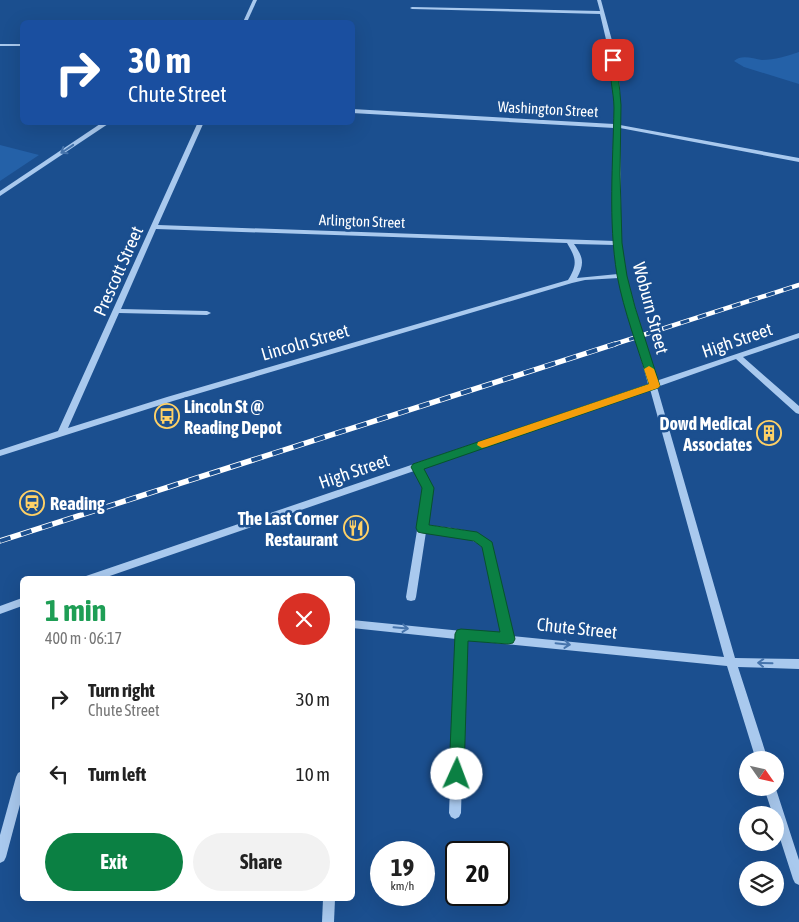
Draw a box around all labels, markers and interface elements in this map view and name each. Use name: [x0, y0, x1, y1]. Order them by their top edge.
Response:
pin: [592, 39, 634, 81]
icon: right: [45, 40, 110, 105]
text: 30 m: [128, 40, 191, 80]
icon: arrive: [599, 46, 627, 74]
text: Chute Street: [128, 81, 227, 107]
street label: Washington Street: [497, 98, 599, 120]
one-way arrow: [60, 144, 74, 154]
street label: Arlington Street: [319, 211, 405, 231]
street label: Prescott Street: [89, 223, 147, 319]
street label: Woburn Street: [629, 260, 673, 356]
street label: High Street: [699, 318, 775, 362]
street label: Lincoln Street: [259, 319, 351, 365]
place label: Lincoln St @ Reading Depot: [184, 396, 282, 438]
bus stop icon: Lincoln St @ Reading Depot: [154, 403, 180, 429]
place label: Dowd Medical Associates: [659, 413, 753, 455]
building icon: Dowd Medical Associates: [756, 420, 782, 446]
street label: High Street: [316, 449, 392, 493]
station icon: Reading: [19, 490, 45, 516]
place label: Reading: [50, 493, 105, 514]
place label: The Last Corner Restaurant: [238, 508, 339, 550]
restaurant icon: The Last Corner Restaurant: [343, 515, 369, 541]
text: 1 min: [45, 593, 106, 627]
button: close: [278, 593, 330, 645]
street label: Chute Street: [536, 613, 618, 643]
one-way arrow: [393, 624, 409, 633]
text: 400 m · 06:17: [45, 629, 122, 647]
one-way arrow: [554, 639, 570, 649]
one-way arrow: [757, 659, 773, 668]
text: Turn right: [88, 679, 155, 701]
icon: right: [45, 685, 73, 713]
text: 30 m: [296, 688, 330, 710]
text: Chute Street: [88, 701, 160, 719]
position arrow: [430, 747, 482, 799]
north arrow: [739, 751, 784, 796]
map controls: [739, 751, 784, 906]
icon: left: [45, 760, 73, 788]
text: Turn left: [88, 763, 146, 785]
text: 10 m: [296, 763, 330, 785]
button: search: [739, 806, 784, 851]
button: Exit: [45, 833, 183, 891]
button: Share: [193, 833, 330, 891]
speed limit sign: 20: [445, 841, 510, 906]
text: 19: [391, 853, 414, 881]
button: layers: [739, 861, 784, 906]
text: km/h: [391, 879, 414, 893]

